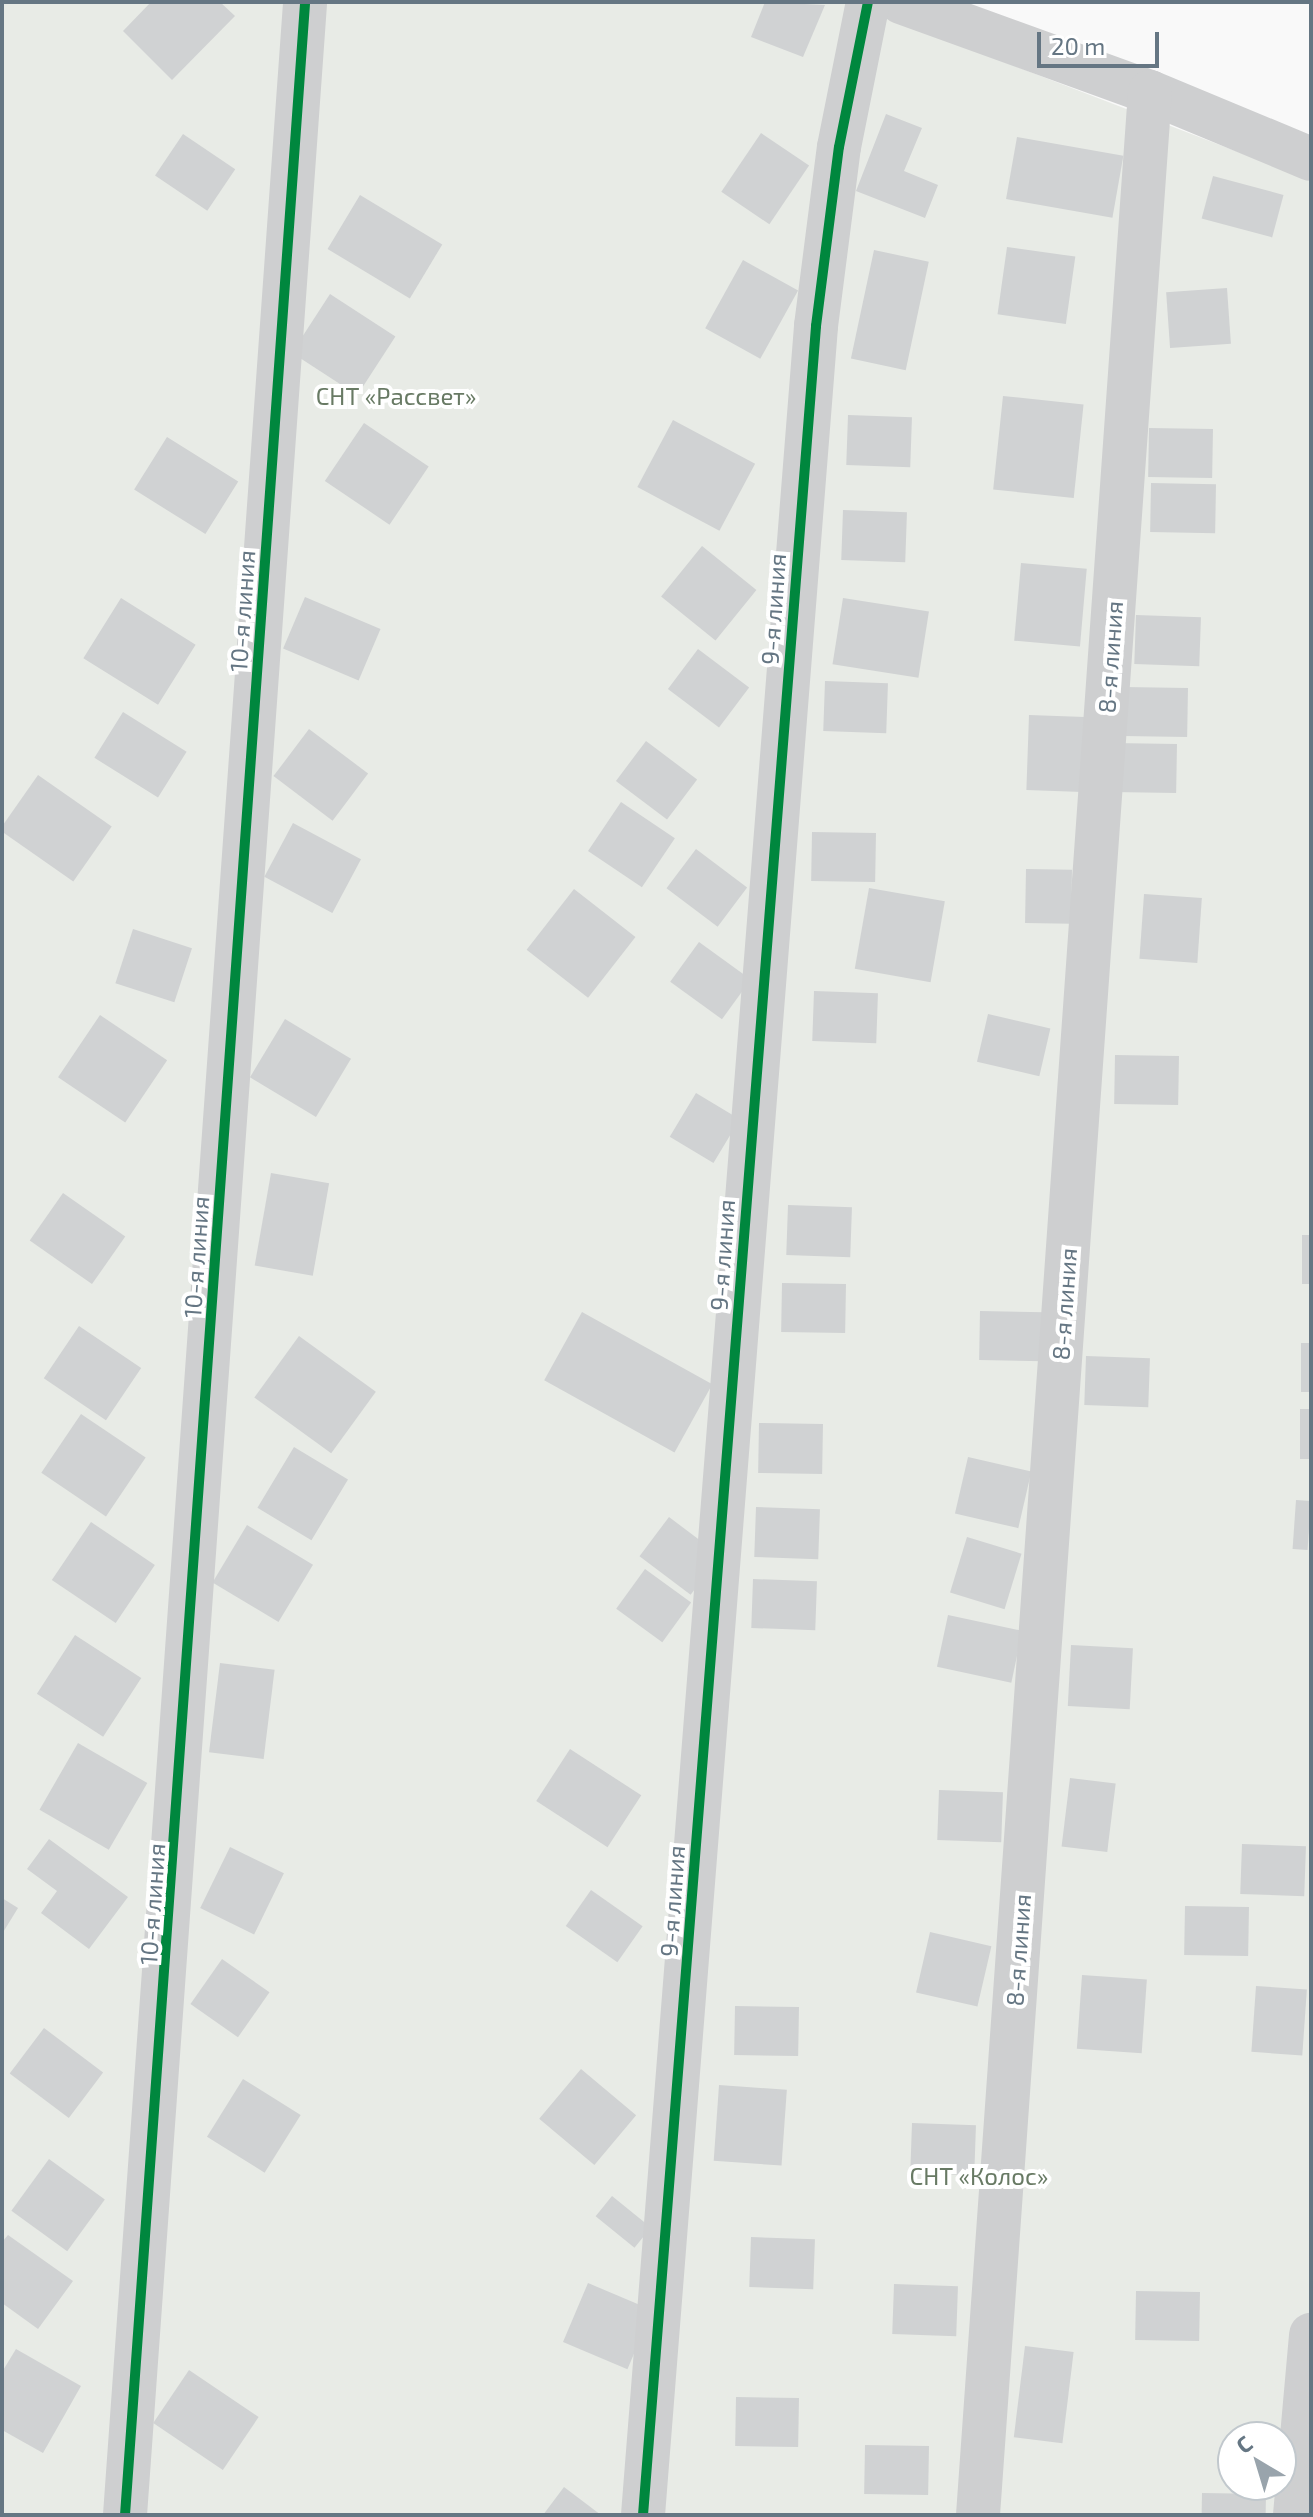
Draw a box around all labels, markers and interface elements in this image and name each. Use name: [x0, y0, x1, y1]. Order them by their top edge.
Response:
scale bar: [1041, 16, 1163, 66]
text: 20 m: [1051, 31, 1105, 60]
park label: СНТ «Рассвет»: [316, 382, 476, 410]
street label: 10-я линия: [223, 549, 261, 673]
street label: 9-я линия: [755, 552, 791, 666]
street label: 8-я линия: [1092, 600, 1128, 714]
street label: 10-я линия: [177, 1195, 215, 1319]
street label: 9-я линия: [704, 1198, 740, 1312]
street label: 8-я линия: [1046, 1247, 1082, 1361]
street label: 10-я линия: [133, 1842, 171, 1966]
street label: 9-я линия: [654, 1844, 690, 1958]
street label: 8-я линия: [1000, 1893, 1036, 2007]
park label: СНТ «Колос»: [909, 2162, 1049, 2190]
north arrow: [1217, 2421, 1297, 2501]
text: С: [1230, 2429, 1257, 2458]

